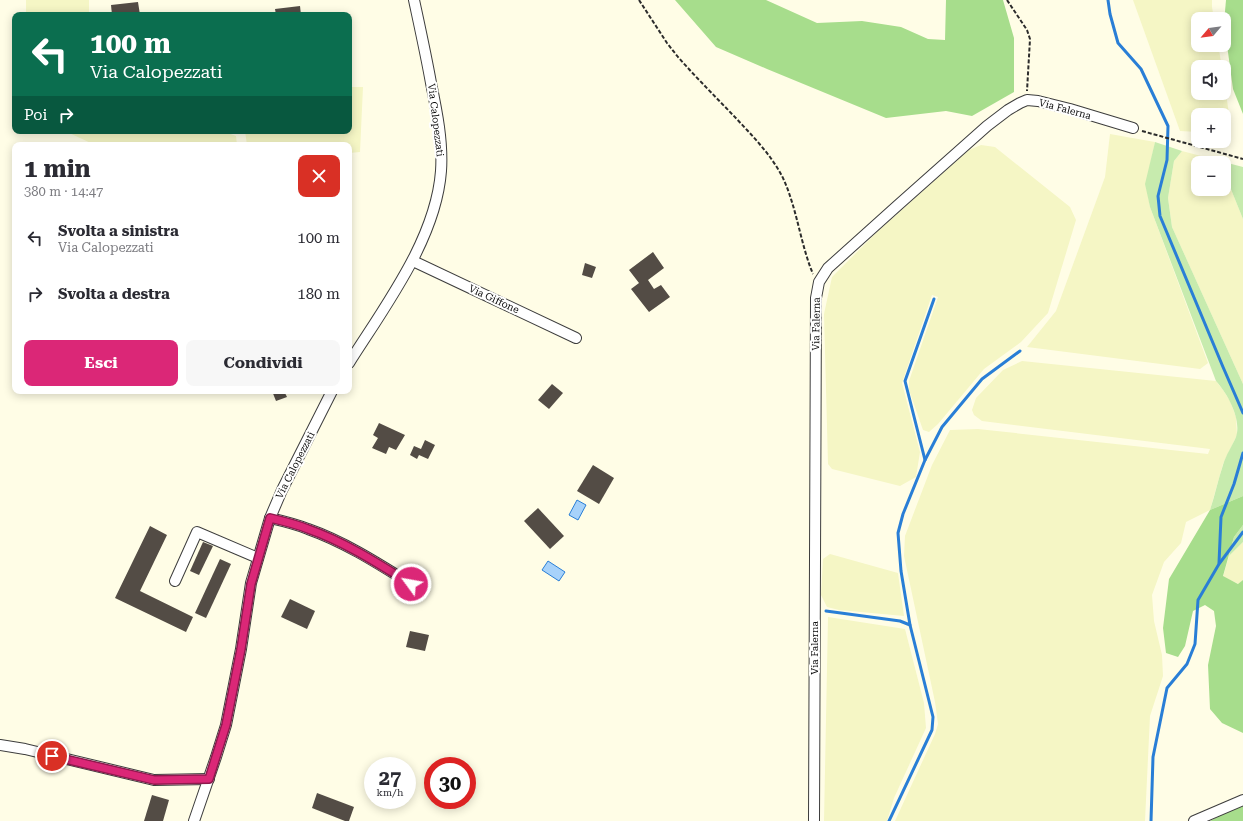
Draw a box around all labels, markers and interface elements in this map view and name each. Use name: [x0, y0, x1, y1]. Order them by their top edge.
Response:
north arrow: [1191, 12, 1231, 52]
map controls: [1191, 12, 1231, 196]
text: 100 m: [90, 27, 171, 60]
icon: left: [24, 28, 76, 80]
button: sound: [1191, 60, 1231, 100]
text: Via Calopezzati: [90, 61, 223, 82]
street label: Via Calopezzati: [426, 83, 446, 157]
street label: Via Falerna: [1038, 97, 1093, 121]
icon: right: [55, 104, 77, 126]
text: Poi: [24, 106, 47, 124]
button: +: [1191, 108, 1231, 148]
text: 1 min: [24, 155, 91, 183]
button: close: [298, 155, 340, 197]
button: −: [1191, 156, 1231, 196]
text: 380 m · 14:47: [24, 184, 103, 199]
text: Svolta a sinistra: [58, 222, 179, 240]
icon: left: [24, 227, 46, 249]
text: 100 m: [297, 229, 340, 247]
text: Via Calopezzati: [58, 240, 154, 255]
icon: right: [24, 283, 46, 305]
street label: Via Giffone: [467, 283, 521, 316]
text: Svolta a destra: [58, 285, 170, 303]
text: 180 m: [297, 285, 340, 303]
street label: Via Falerna: [810, 297, 822, 351]
button: Esci: [24, 340, 178, 386]
button: Condividi: [186, 340, 340, 386]
street label: Via Calopezzati: [273, 430, 317, 500]
position arrow: [390, 563, 432, 605]
street label: Via Falerna: [809, 621, 820, 675]
pin: [35, 739, 69, 773]
icon: arrive: [41, 745, 63, 767]
speed limit sign: 30: [424, 757, 476, 809]
text: 27: [379, 766, 401, 790]
text: km/h: [377, 787, 403, 798]

